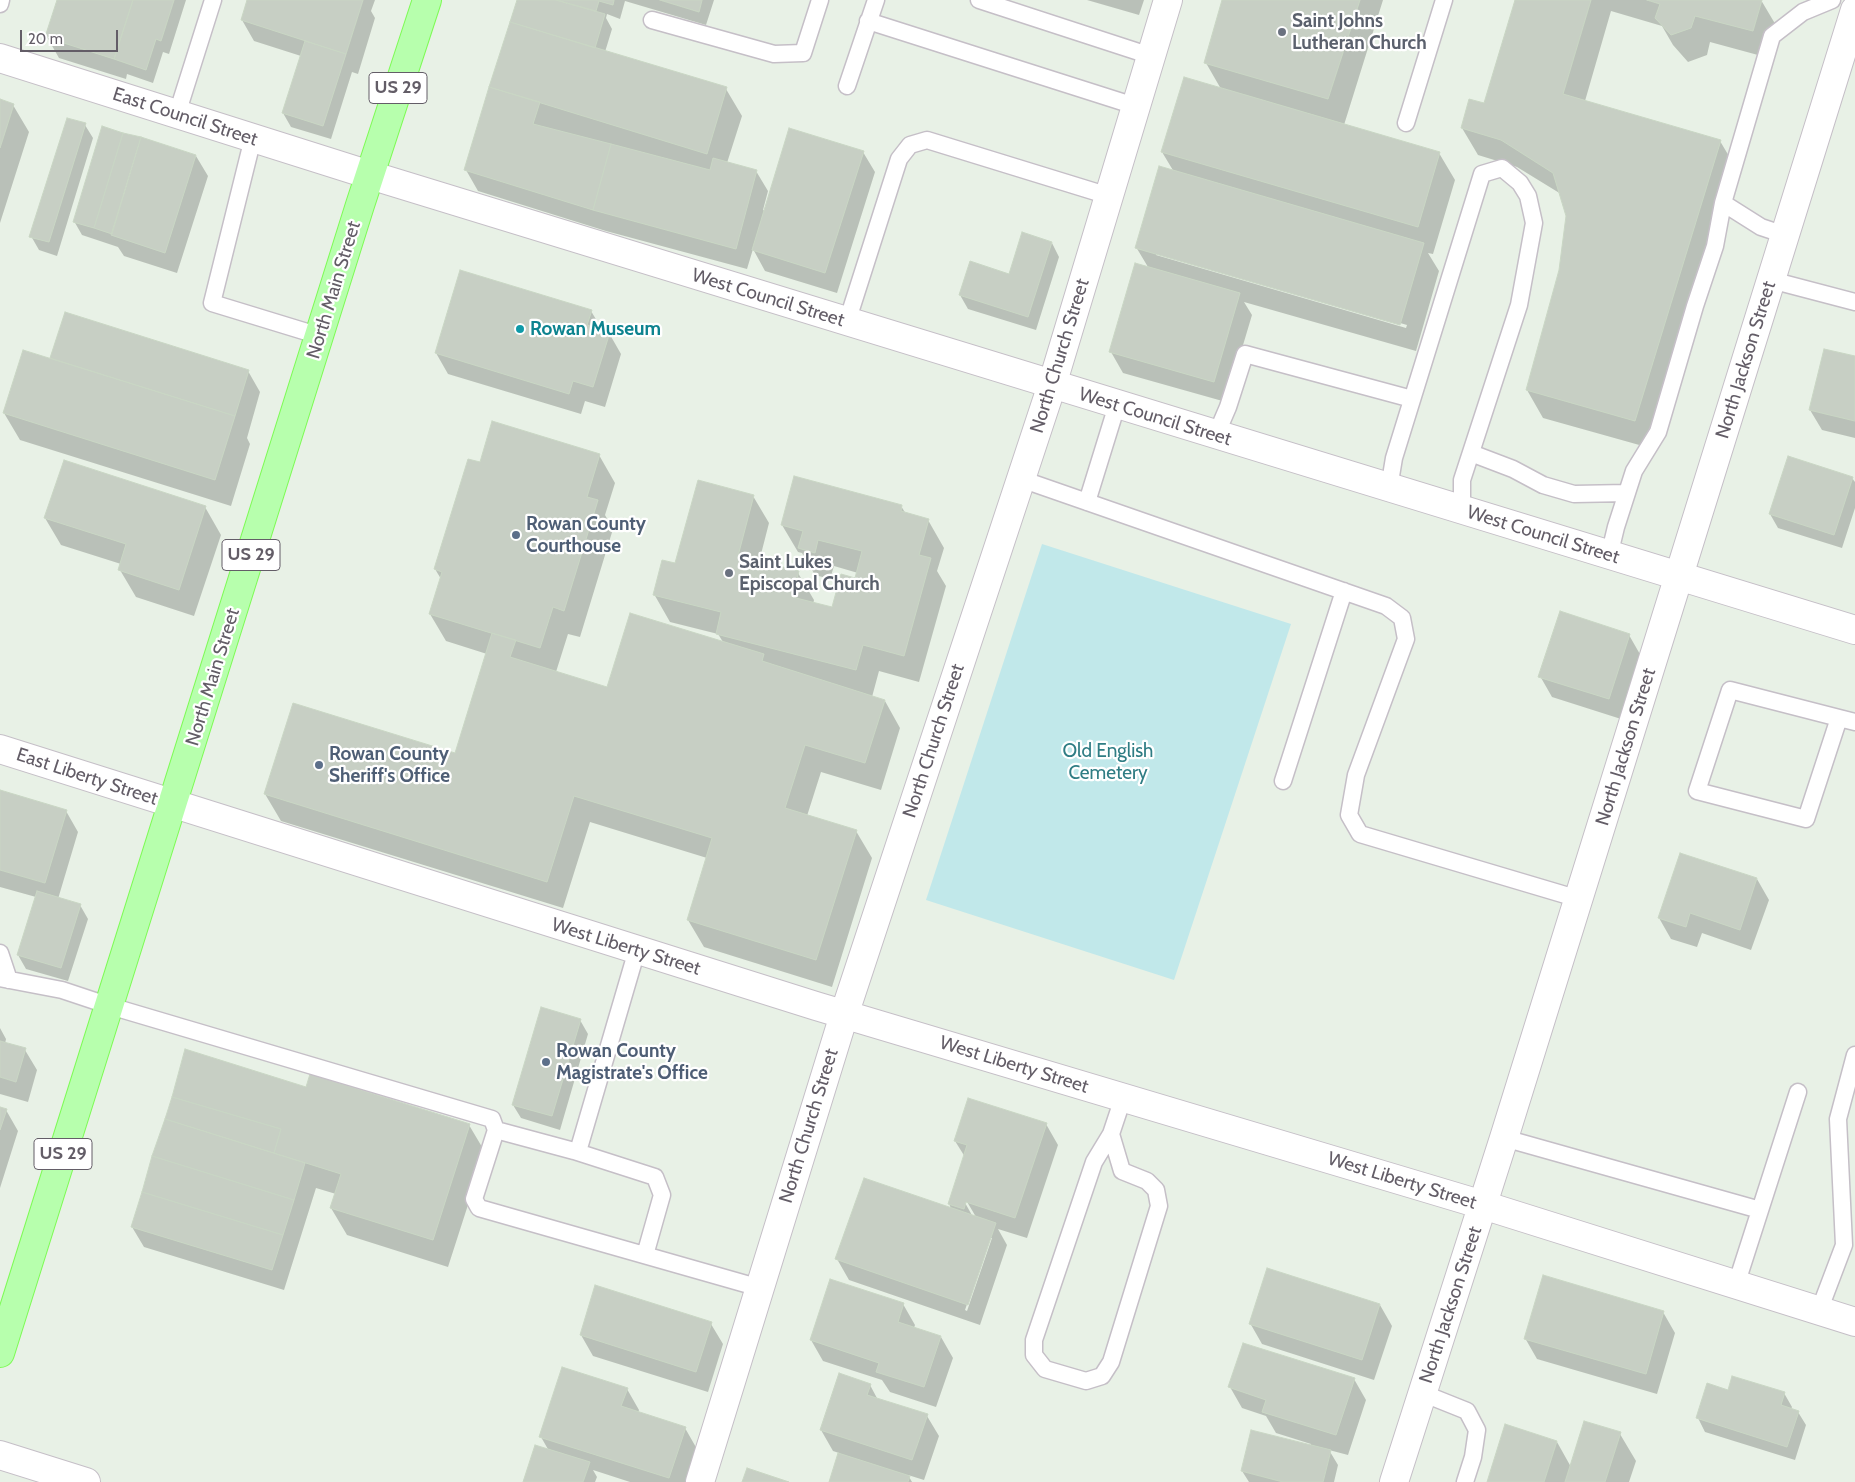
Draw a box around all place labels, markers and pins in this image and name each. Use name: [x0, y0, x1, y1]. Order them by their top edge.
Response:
place label: Saint Johns Lutheran Church: [1292, 10, 1427, 54]
marker: Saint Johns Lutheran Church: [1276, 26, 1288, 38]
place label: Rowan Museum: [530, 318, 661, 340]
marker: Rowan Museum: [514, 323, 526, 335]
place label: Rowan County Courthouse: [526, 513, 646, 557]
marker: Rowan County Courthouse: [510, 529, 522, 541]
place label: Saint Lukes Episcopal Church: [739, 551, 880, 595]
marker: Saint Lukes Episcopal Church: [723, 567, 735, 579]
place label: Rowan County Sheriff's Office: [329, 743, 450, 787]
marker: Rowan County Sheriff's Office: [313, 759, 325, 771]
place label: Rowan County Magistrate's Office: [556, 1040, 708, 1084]
marker: Rowan County Magistrate's Office: [540, 1056, 552, 1068]

